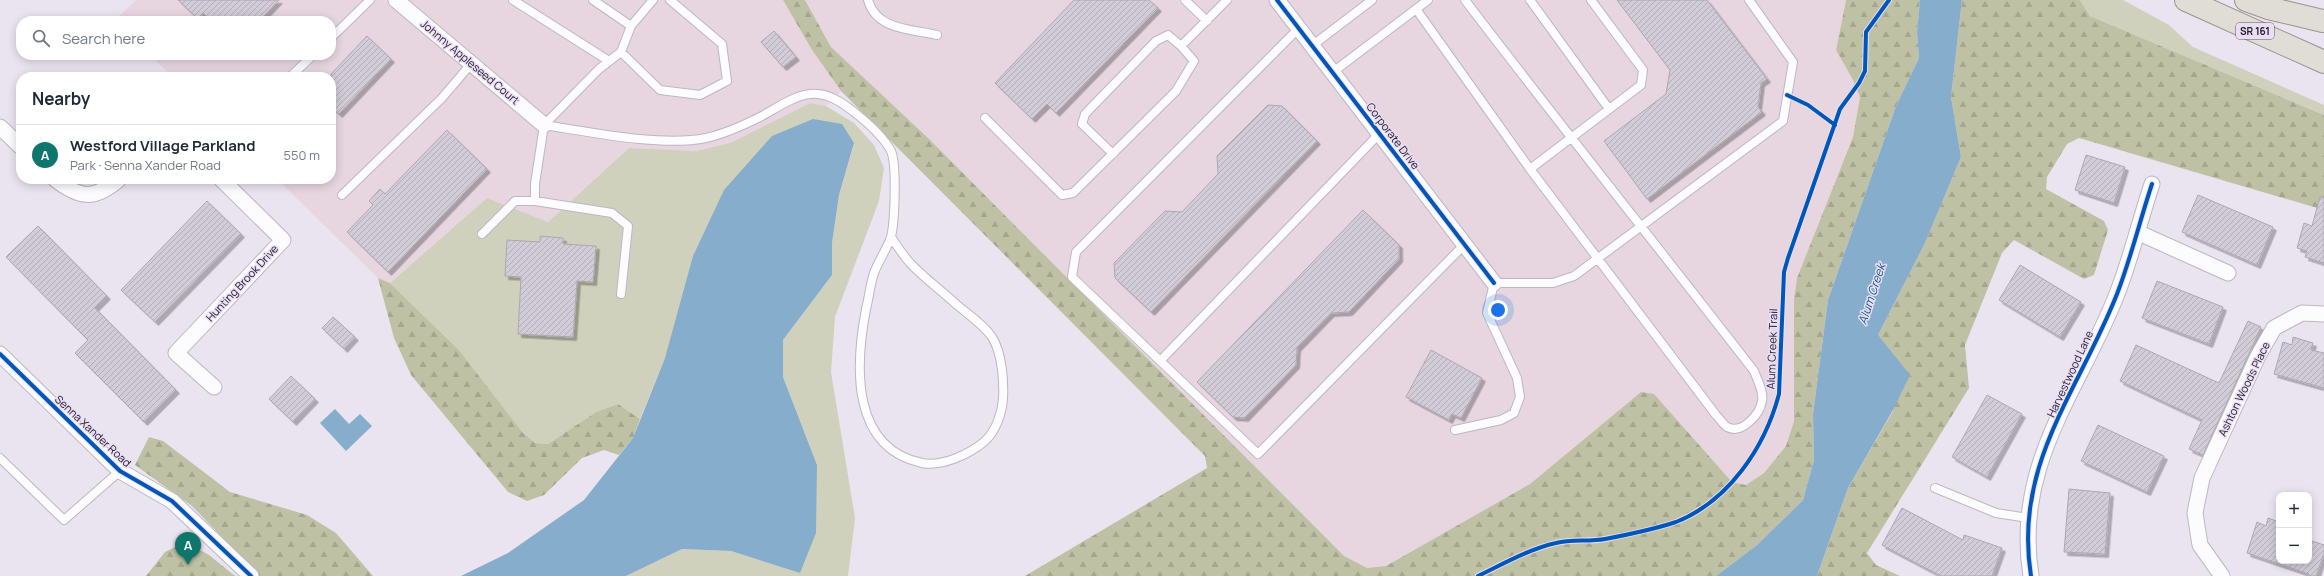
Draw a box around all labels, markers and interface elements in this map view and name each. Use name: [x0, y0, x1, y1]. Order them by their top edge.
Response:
search box: [16, 16, 336, 60]
street label: Johnny Appleseed Court: [418, 16, 523, 107]
road number: SR 161: [2236, 23, 2274, 39]
icon: search: [30, 27, 52, 49]
text: Search here: [62, 28, 145, 49]
text: Nearby: [32, 87, 90, 110]
street label: Corporate Drive: [1363, 99, 1424, 173]
text: Westford Village Parkland: [70, 135, 255, 156]
text: A: [41, 146, 49, 164]
text: 550 m: [283, 146, 320, 164]
text: Park · Senna Xander Road: [70, 156, 221, 174]
street label: Hunting Brook Drive: [202, 241, 282, 324]
water label: Alum Creek: [1854, 259, 1890, 326]
your location: [1488, 300, 1508, 320]
street label: Alum Creek Trail: [1763, 308, 1780, 390]
street label: Harvestwood Lane: [2043, 327, 2096, 420]
street label: Ashton Woods Place: [2214, 338, 2273, 439]
street label: Senna Xander Road: [52, 391, 135, 470]
map controls: [2276, 492, 2312, 564]
button: +: [2276, 492, 2312, 528]
button: −: [2276, 528, 2312, 564]
pin: A: [175, 532, 201, 565]

